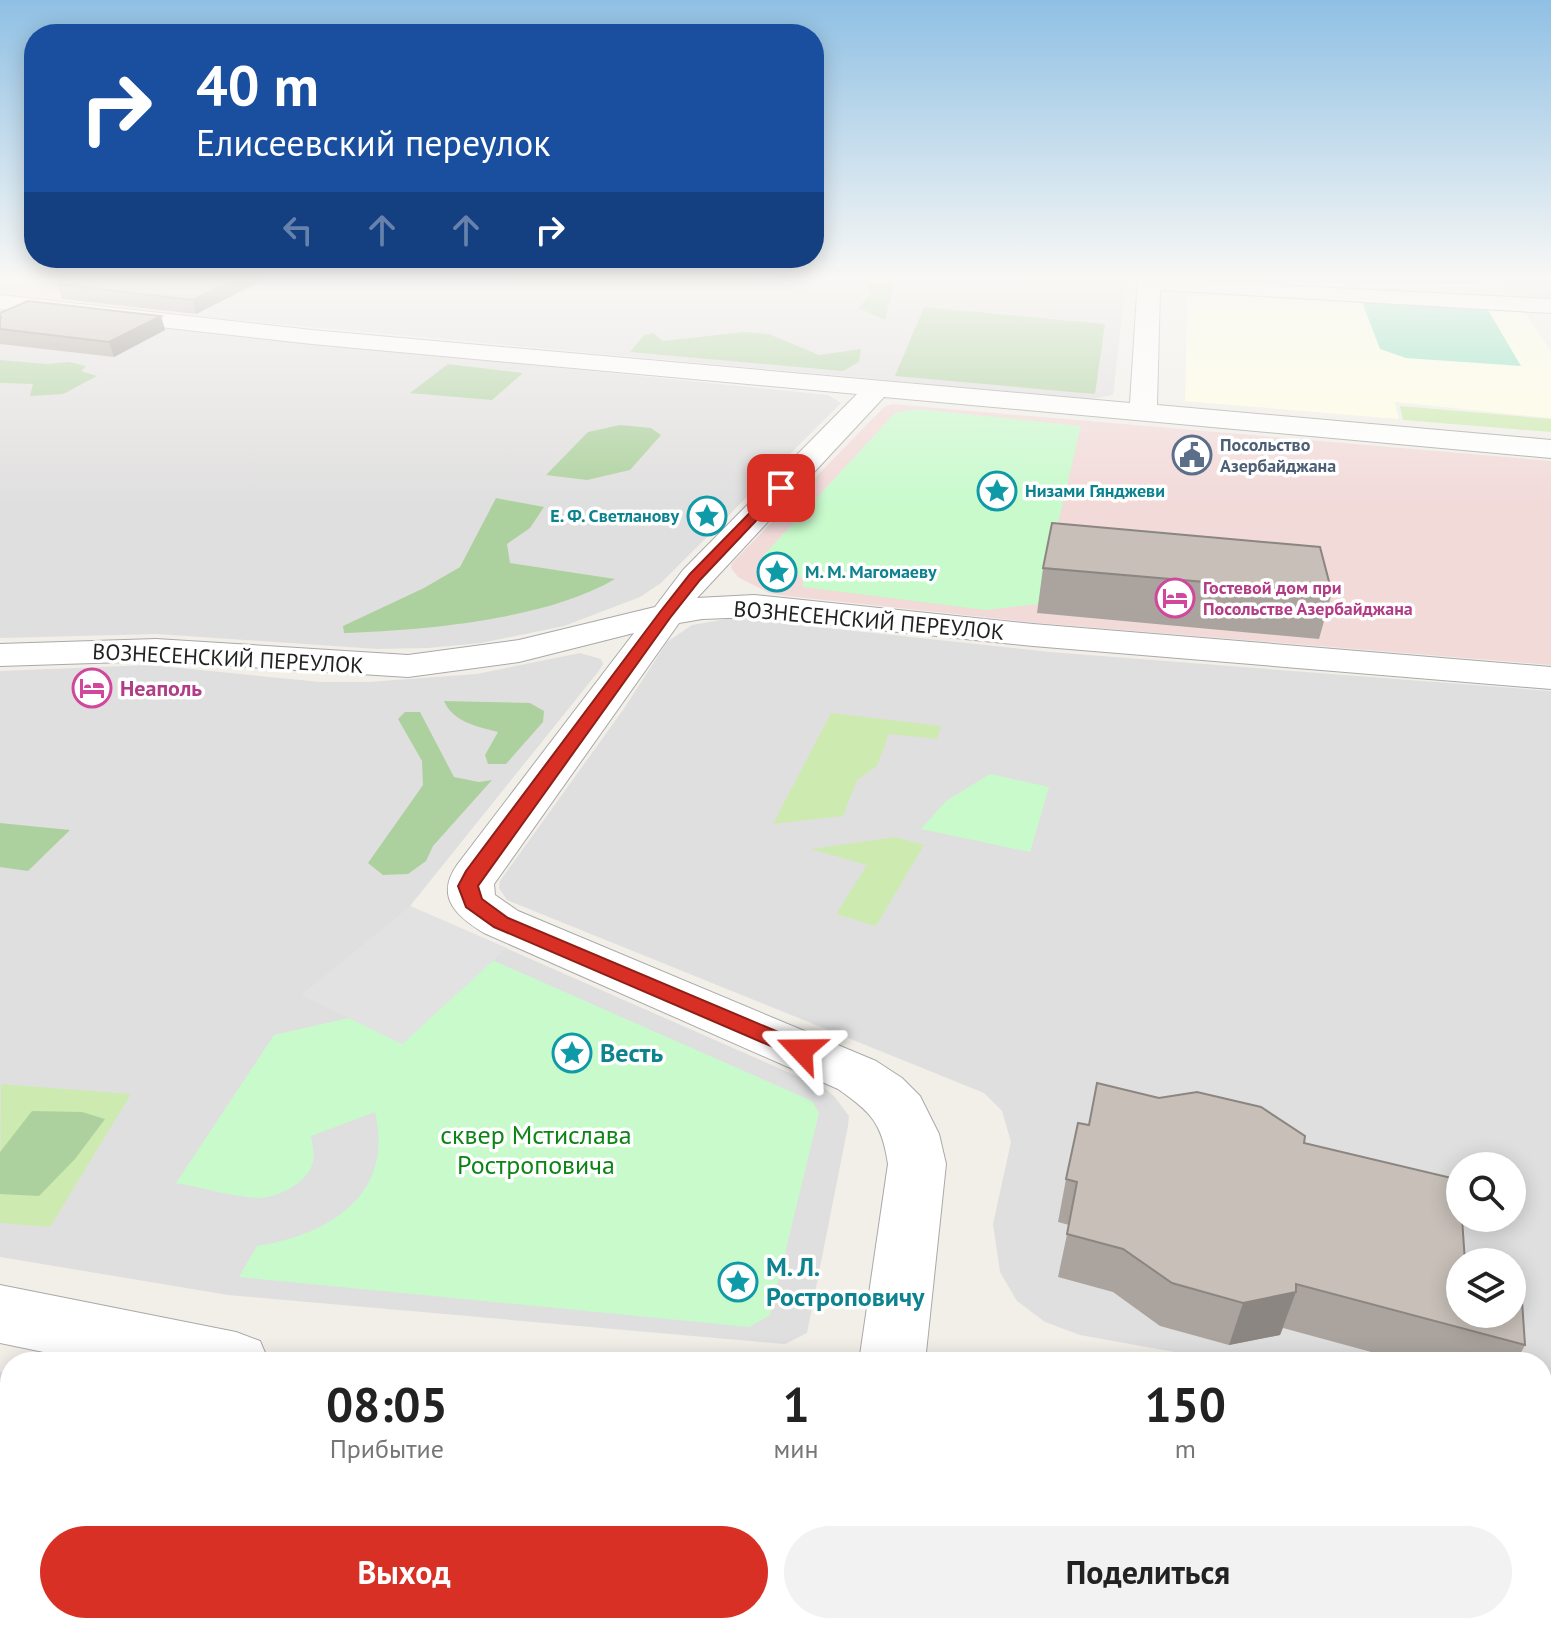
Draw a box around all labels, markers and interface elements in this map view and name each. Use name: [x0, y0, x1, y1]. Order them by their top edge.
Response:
text: 40 m: [196, 49, 319, 121]
icon: right: [64, 56, 168, 160]
text: Елисеевский переулок: [196, 119, 551, 166]
icon: left: [276, 208, 320, 252]
icon: ahead: [360, 208, 404, 252]
icon: ahead: [444, 208, 488, 252]
icon: right: [528, 208, 572, 252]
place label: Посольство Азербайджана: [1220, 433, 1336, 477]
public building icon: Посольство Азербайджана: [1171, 434, 1213, 476]
pin: [747, 454, 815, 522]
icon: arrive: [759, 466, 803, 510]
place icon: Низами Гянджеви: [976, 470, 1018, 512]
place label: Низами Гянджеви: [1025, 479, 1165, 502]
place icon: Е. Ф. Светланову: [686, 495, 728, 537]
place label: Е. Ф. Светланову: [550, 504, 679, 527]
place icon: М. М. Магомаеву: [756, 551, 798, 593]
place label: М. М. Магомаеву: [805, 560, 937, 583]
place label: Гостевой дом при Посольстве Азербайджана: [1203, 576, 1413, 620]
hotel icon: Гостевой дом при Посольстве Азербайджана: [1154, 577, 1196, 619]
street label: ВОЗНЕСЕНСКИЙ ПЕРЕУЛОК: [733, 594, 1005, 646]
street label: ВОЗНЕСЕНСКИЙ ПЕРЕУЛОК: [92, 637, 364, 679]
hotel icon: Неаполь: [71, 667, 113, 709]
place label: Неаполь: [120, 674, 202, 702]
position arrow: [759, 1008, 843, 1092]
place icon: Весть: [551, 1032, 593, 1074]
place label: Весть: [600, 1036, 663, 1069]
park label: сквер Мстислава Ростроповича: [440, 1118, 632, 1181]
map controls: [1446, 1152, 1526, 1328]
button: search: [1446, 1152, 1526, 1232]
button: layers: [1446, 1248, 1526, 1328]
place label: М. Л. Ростроповичу: [766, 1250, 925, 1313]
place icon: М. Л. Ростроповичу: [717, 1261, 759, 1303]
text: 08:05: [326, 1373, 448, 1435]
text: 1: [782, 1373, 810, 1435]
text: 150: [1144, 1373, 1226, 1435]
text: Прибытие: [330, 1432, 444, 1465]
text: мин: [774, 1432, 819, 1465]
text: m: [1175, 1432, 1196, 1465]
button: Выход: [40, 1526, 768, 1618]
button: Поделиться: [784, 1526, 1512, 1618]

